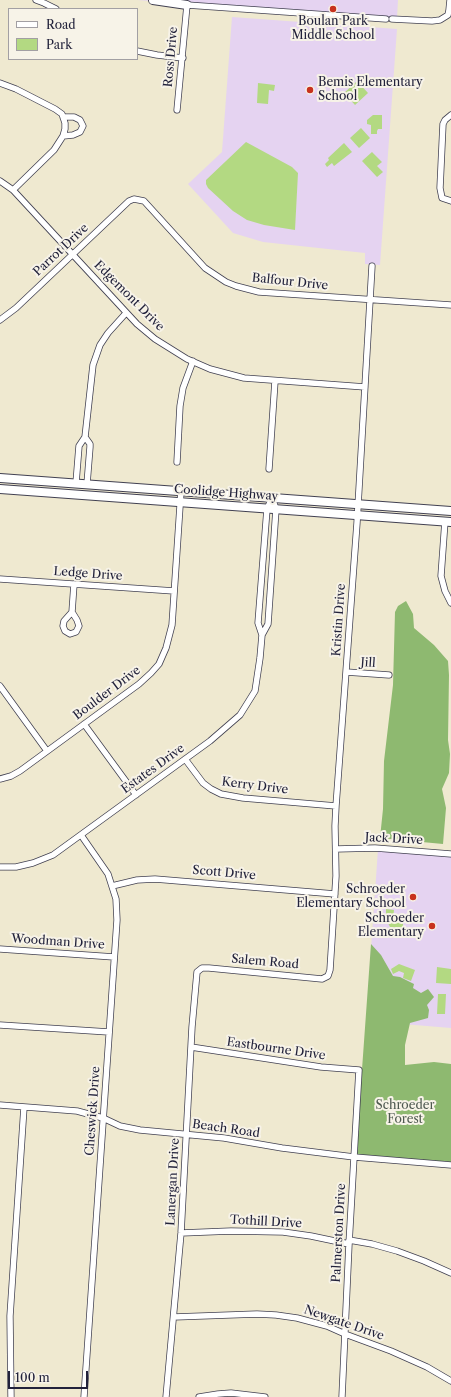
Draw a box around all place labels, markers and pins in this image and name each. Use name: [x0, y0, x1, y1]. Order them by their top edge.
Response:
marker: Boulan Park Middle School: [328, 4, 338, 14]
place label: Boulan Park Middle School: [291, 15, 375, 43]
place label: Bemis Elementary School: [318, 76, 423, 104]
marker: Bemis Elementary School: [305, 85, 315, 95]
place label: Schroeder Elementary School: [296, 883, 405, 911]
marker: Schroeder Elementary School: [408, 892, 418, 902]
place label: Schroeder Elementary: [358, 912, 424, 940]
marker: Schroeder Elementary: [427, 921, 437, 931]

